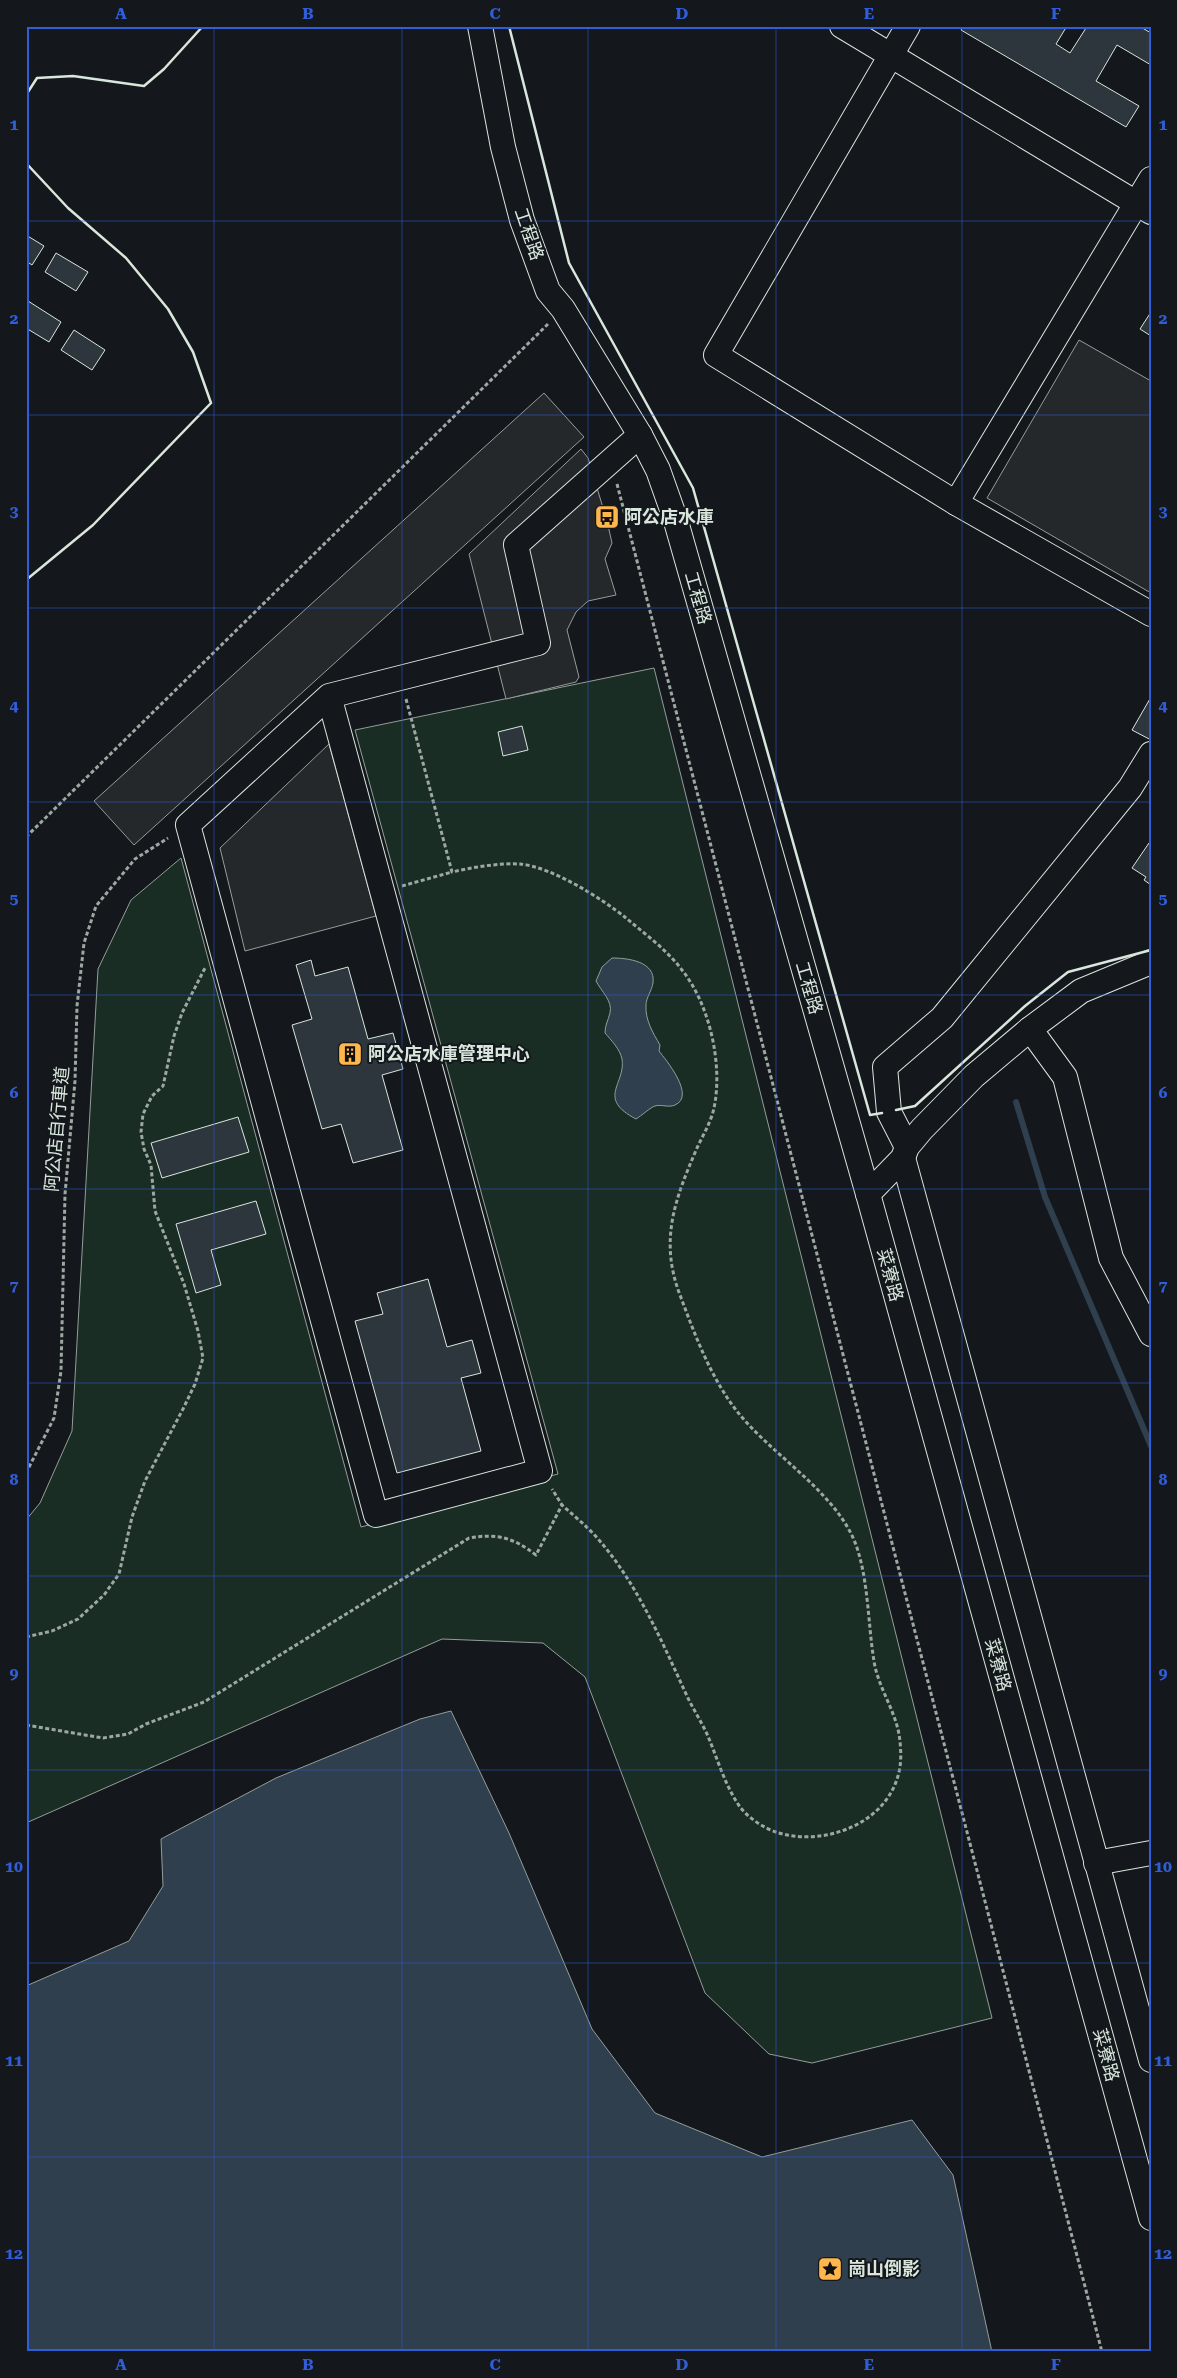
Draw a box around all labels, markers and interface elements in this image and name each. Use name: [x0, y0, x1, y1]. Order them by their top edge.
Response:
text: A: [115, 4, 127, 23]
text: B: [302, 4, 314, 23]
text: C: [489, 4, 501, 23]
text: D: [676, 4, 689, 23]
text: E: [864, 4, 874, 23]
text: F: [1051, 4, 1061, 23]
text: 1: [10, 115, 19, 134]
text: 1: [1159, 115, 1168, 134]
street label: 工程路: [511, 205, 548, 263]
text: 2: [10, 309, 19, 328]
text: 2: [1159, 309, 1168, 328]
text: 3: [10, 502, 19, 521]
text: 3: [1159, 502, 1168, 521]
bus stop icon: 阿公店水庫: [594, 504, 620, 530]
place label: 阿公店水庫: [624, 506, 714, 527]
street label: 工程路: [681, 569, 716, 627]
text: 4: [10, 696, 19, 715]
text: 4: [1159, 696, 1168, 715]
text: 5: [10, 889, 19, 908]
text: 5: [1159, 889, 1168, 908]
street label: 工程路: [792, 959, 827, 1017]
building icon: 阿公店水庫管理中心: [337, 1041, 363, 1067]
place label: 阿公店水庫管理中心: [368, 1043, 530, 1064]
street label: 阿公店自行車道: [41, 1065, 72, 1193]
text: 6: [10, 1083, 19, 1102]
text: 6: [1159, 1083, 1168, 1102]
street label: 菜寮路: [873, 1246, 908, 1304]
text: 7: [10, 1276, 19, 1295]
text: 7: [1159, 1276, 1168, 1295]
text: 8: [10, 1470, 19, 1489]
text: 8: [1159, 1470, 1168, 1489]
street label: 菜寮路: [981, 1636, 1016, 1694]
text: 9: [10, 1664, 19, 1683]
text: 9: [1159, 1664, 1168, 1683]
text: 10: [5, 1857, 23, 1876]
text: 10: [1154, 1857, 1172, 1876]
street label: 菜寮路: [1089, 2026, 1124, 2084]
text: 11: [5, 2051, 23, 2070]
text: 11: [1154, 2051, 1172, 2070]
text: 12: [5, 2244, 23, 2263]
text: 12: [1154, 2244, 1172, 2263]
place icon: 崗山倒影: [817, 2256, 843, 2282]
place label: 崗山倒影: [848, 2258, 920, 2279]
text: A: [115, 2355, 127, 2374]
text: B: [302, 2355, 314, 2374]
text: C: [489, 2355, 501, 2374]
text: D: [676, 2355, 689, 2374]
text: E: [864, 2355, 874, 2374]
text: F: [1051, 2355, 1061, 2374]

